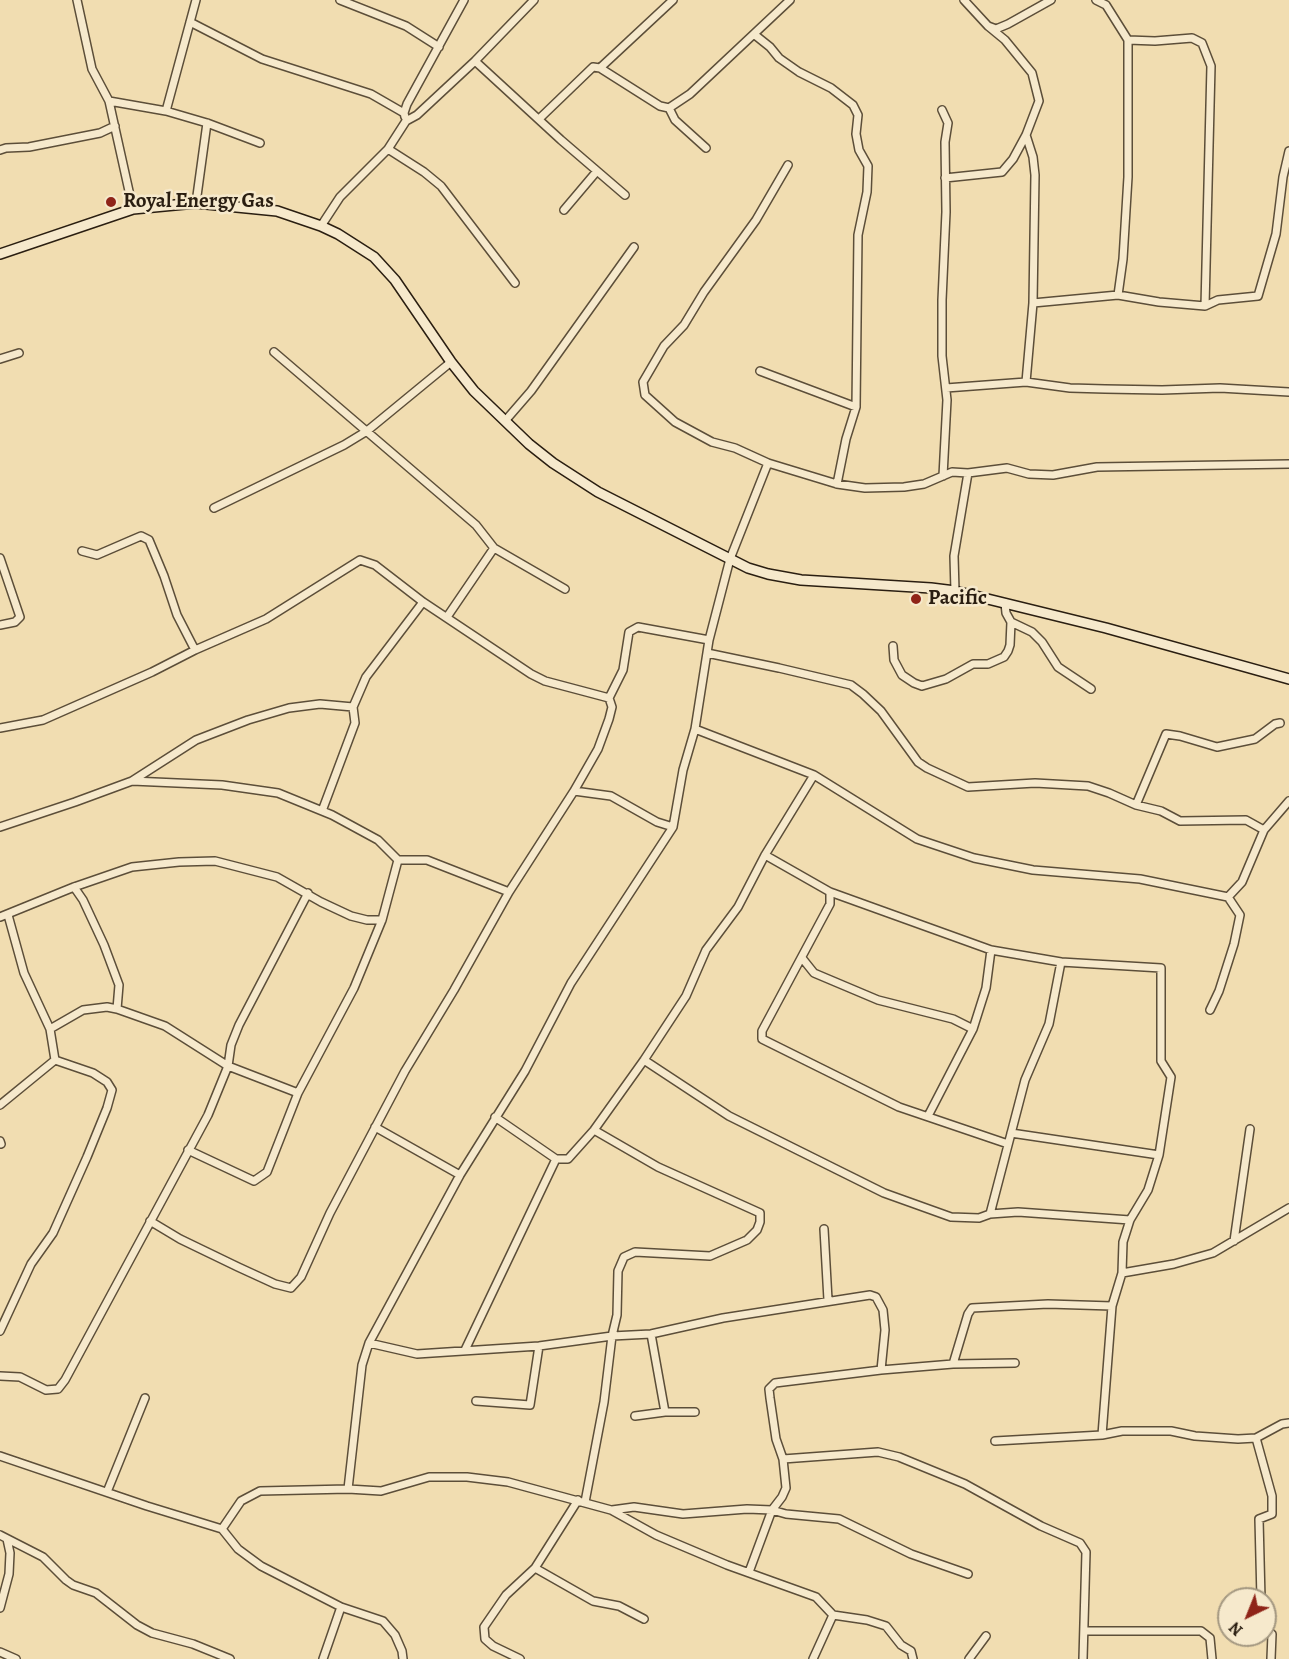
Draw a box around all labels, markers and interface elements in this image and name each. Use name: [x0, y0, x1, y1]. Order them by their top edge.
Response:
place label: Royal Energy Gas: [123, 189, 274, 215]
marker: Royal Energy Gas: [104, 195, 118, 209]
place label: Pacific: [928, 586, 987, 612]
marker: Pacific: [909, 592, 923, 606]
north arrow: [1217, 1587, 1277, 1647]
text: N: [1224, 1617, 1248, 1641]

